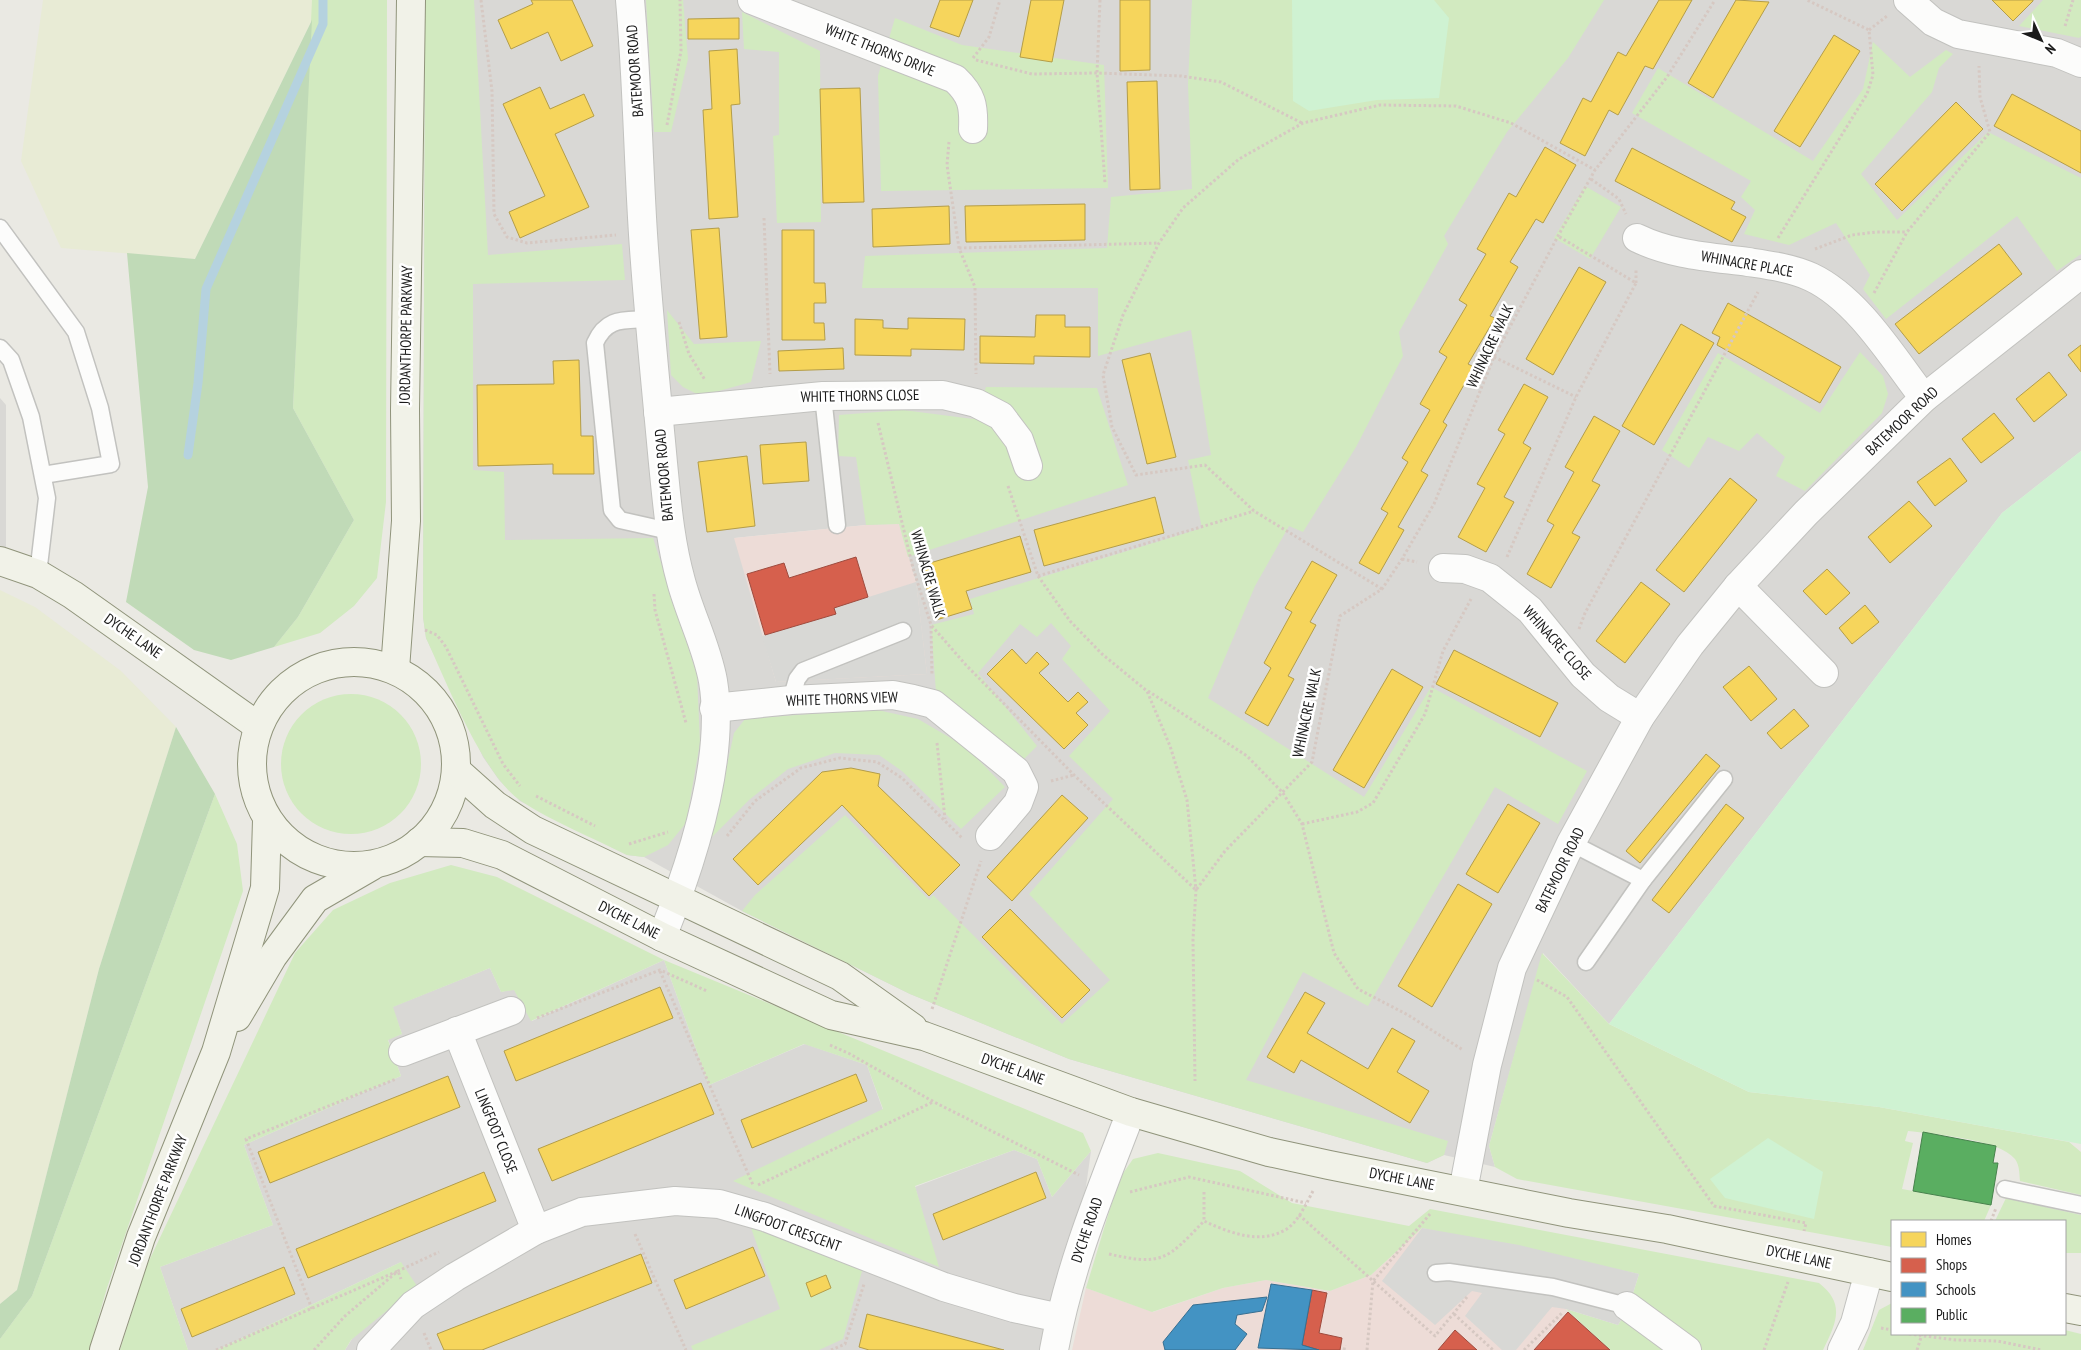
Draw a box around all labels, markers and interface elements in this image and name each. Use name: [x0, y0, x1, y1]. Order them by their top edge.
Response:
north arrow: [2016, 15, 2066, 65]
street label: WHITE THORNS DRIVE: [822, 19, 938, 80]
street label: BATEMOOR ROAD: [622, 24, 647, 118]
text: N: [2041, 40, 2059, 58]
street label: WHINACRE PLACE: [1699, 246, 1795, 281]
street label: JORDANTHORPE PARKWAY: [395, 265, 416, 405]
street label: WHINACRE WALK: [1462, 300, 1517, 391]
street label: BATEMOOR ROAD: [1861, 382, 1942, 459]
street label: WHITE THORNS CLOSE: [800, 385, 920, 406]
street label: BATEMOOR ROAD: [650, 428, 677, 522]
street label: WHINACRE WALK: [907, 528, 950, 620]
street label: WHINACRE CLOSE: [1519, 602, 1596, 684]
street label: DYCHE LANE: [101, 609, 166, 662]
street label: WHINACRE WALK: [1288, 666, 1325, 759]
street label: WHITE THORNS VIEW: [786, 687, 898, 710]
street label: BATEMOOR ROAD: [1531, 824, 1588, 916]
street label: DYCHE LANE: [595, 896, 663, 943]
street label: DYCHE LANE: [979, 1048, 1047, 1089]
street label: LINGFOOT CLOSE: [471, 1086, 522, 1176]
street label: JORDANTHORPE PARKWAY: [123, 1132, 191, 1269]
street label: DYCHE LANE: [1368, 1163, 1436, 1194]
street label: DYCHE ROAD: [1066, 1195, 1107, 1265]
street label: LINGFOOT CRESCENT: [732, 1200, 844, 1256]
legend: [1891, 1220, 2066, 1335]
text: Homes: [1936, 1230, 1972, 1249]
street label: DYCHE LANE: [1765, 1240, 1833, 1273]
text: Shops: [1936, 1255, 1967, 1274]
text: Schools: [1936, 1280, 1976, 1299]
text: Public: [1936, 1305, 1968, 1324]

